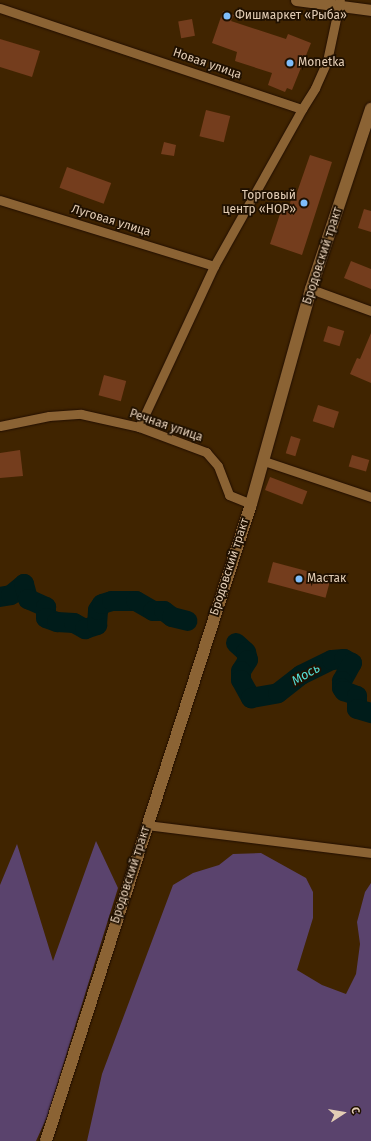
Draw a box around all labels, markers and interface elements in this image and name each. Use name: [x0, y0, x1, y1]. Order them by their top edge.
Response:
place label: Фишмаркет «Рыба»: [235, 9, 347, 23]
marker: Фишмаркет «Рыба»: [222, 11, 232, 21]
street label: Новая улица: [171, 46, 243, 82]
place label: Monetka: [298, 56, 345, 70]
marker: Monetka: [285, 58, 295, 68]
place label: Торговый центр «НОР»: [223, 189, 296, 217]
marker: Торговый центр «НОР»: [299, 198, 309, 208]
street label: Луговая улица: [70, 202, 152, 240]
street label: Бродовский тракт: [300, 206, 346, 306]
street label: Речная улица: [127, 407, 205, 445]
street label: Бродовский тракт: [207, 517, 253, 617]
place label: Мастак: [307, 572, 346, 586]
marker: Мастак: [294, 574, 304, 584]
water label: Мось: [289, 661, 323, 689]
street label: Бродовский тракт: [108, 825, 154, 925]
north arrow: [323, 1093, 363, 1133]
text: С: [348, 1106, 362, 1115]

